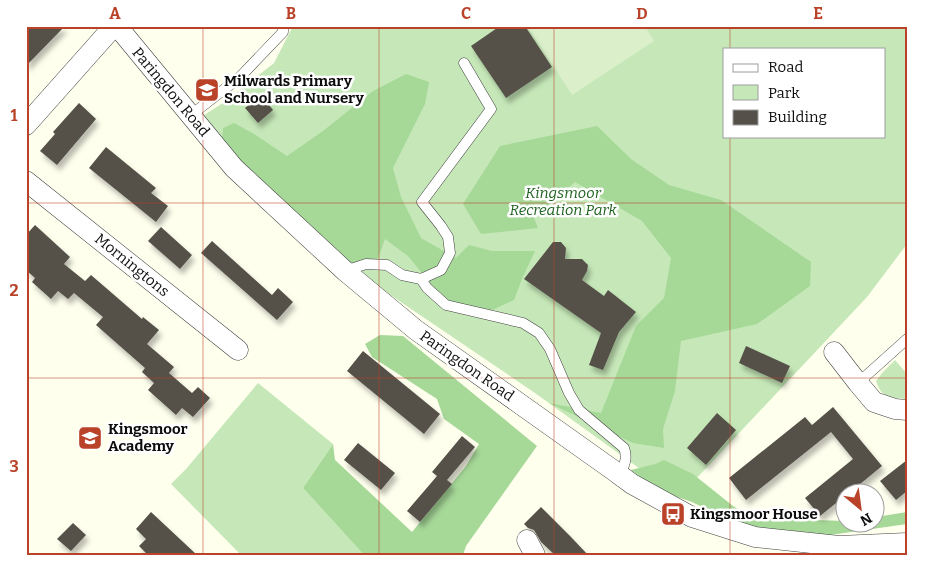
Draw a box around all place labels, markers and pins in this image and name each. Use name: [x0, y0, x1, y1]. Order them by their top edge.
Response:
place label: Milwards Primary School and Nursery: [224, 72, 364, 107]
school or university icon: Milwards Primary School and Nursery: [194, 77, 220, 103]
place label: Kingsmoor Academy: [108, 420, 188, 455]
school or university icon: Kingsmoor Academy: [77, 425, 103, 451]
bus stop icon: Kingsmoor House: [660, 501, 686, 527]
place label: Kingsmoor House: [690, 505, 818, 523]

